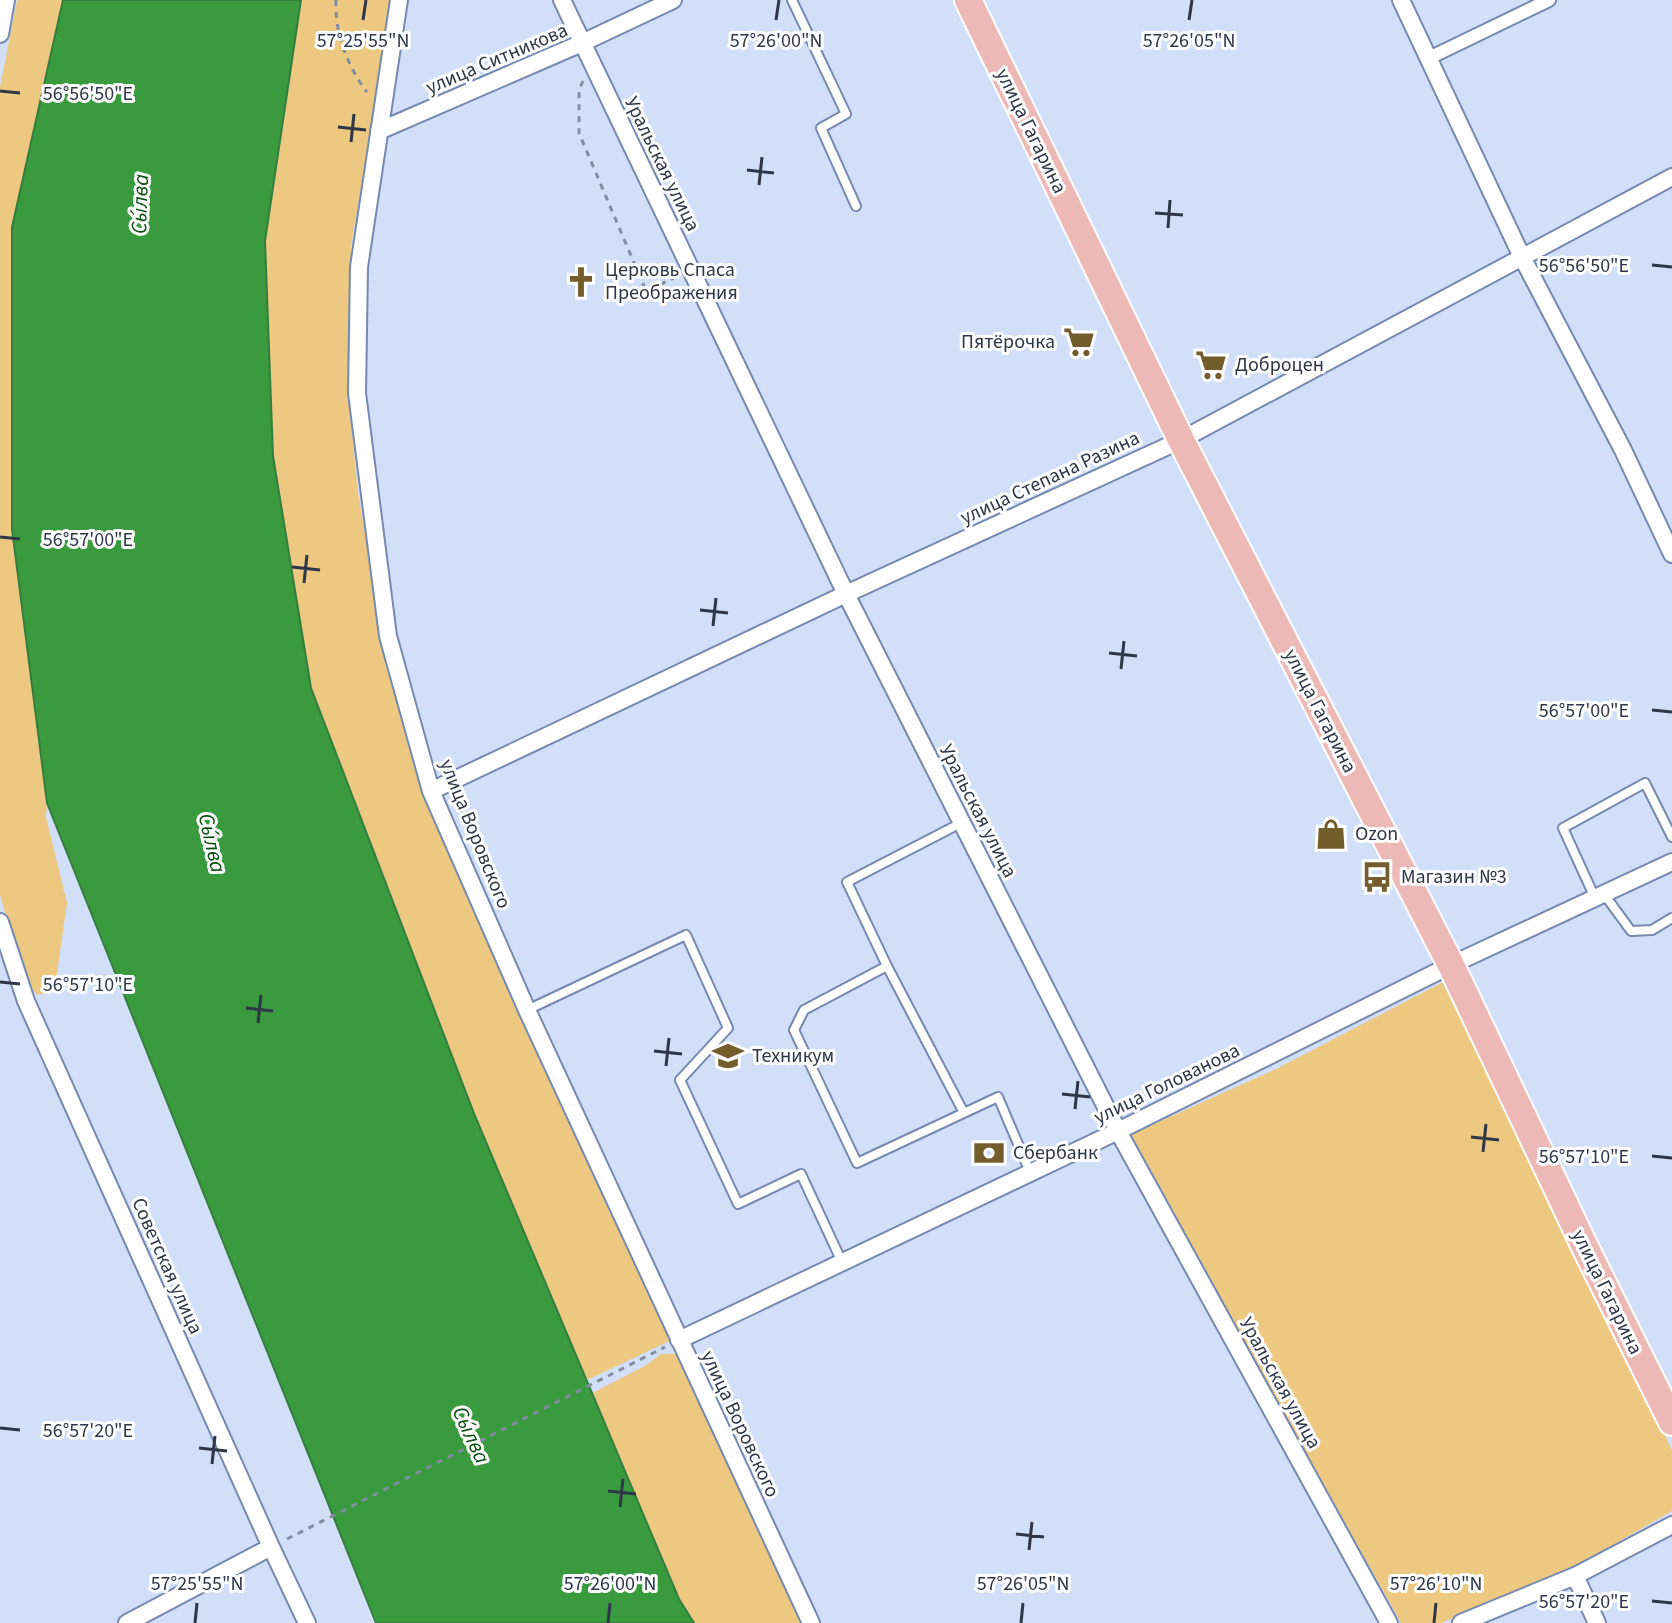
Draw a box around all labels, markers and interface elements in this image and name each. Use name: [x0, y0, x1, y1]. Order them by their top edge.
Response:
street label: улица Ситникова: [422, 17, 572, 101]
text: 57°25'55"N: [317, 27, 409, 55]
text: 57°26'00"N: [730, 27, 822, 55]
text: 57°26'05"N: [1143, 27, 1235, 55]
street label: улица Гагарина: [989, 64, 1073, 198]
text: 56°56'50"E: [43, 80, 133, 108]
street label: Уральская улица: [617, 92, 707, 236]
water label: Сы́лва: [123, 173, 157, 235]
text: 56°56'50"E: [1539, 252, 1629, 280]
place label: Церковь Спаса Преображения: [605, 256, 738, 307]
church icon: Церковь Спаса Преображения: [564, 265, 598, 299]
supermarket icon: Пятёрочка: [1062, 325, 1096, 359]
place label: Пятёрочка: [961, 328, 1055, 356]
supermarket icon: Доброцен: [1194, 348, 1228, 382]
place label: Доброцен: [1235, 351, 1324, 379]
street label: улица Степана Разина: [956, 424, 1144, 532]
text: 56°57'00"E: [43, 526, 133, 554]
street label: улица Гагарина: [1277, 644, 1363, 778]
text: 56°57'00"E: [1539, 697, 1629, 725]
street label: Уральская улица: [932, 739, 1024, 883]
street label: улица Воровского: [432, 755, 518, 913]
water label: Сы́лва: [190, 810, 234, 876]
shop icon: Ozon: [1314, 817, 1348, 851]
place label: Ozon: [1355, 820, 1398, 848]
bus stop icon: Магазин №3: [1360, 860, 1394, 894]
place label: Магазин №3: [1401, 863, 1507, 891]
text: 56°57'10"E: [43, 971, 133, 999]
street label: улица Голованова: [1089, 1037, 1245, 1131]
school or university icon: Техникум: [711, 1039, 745, 1073]
place label: Техникум: [752, 1042, 834, 1070]
bank icon: Сбербанк: [972, 1136, 1006, 1170]
place label: Сбербанк: [1013, 1139, 1098, 1167]
text: 56°57'10"E: [1539, 1143, 1629, 1171]
street label: Советская улица: [124, 1193, 210, 1339]
street label: улица Гагарина: [1565, 1225, 1649, 1359]
street label: Уральская улица: [1232, 1312, 1328, 1454]
street label: улица Воровского: [694, 1346, 786, 1502]
water label: Сы́лва: [444, 1401, 498, 1469]
text: 56°57'20"E: [43, 1417, 133, 1445]
text: 57°25'55"N: [151, 1570, 243, 1598]
text: 57°26'00"N: [564, 1570, 656, 1598]
text: 57°26'05"N: [977, 1570, 1069, 1598]
text: 57°26'10"N: [1390, 1570, 1482, 1598]
text: 56°57'20"E: [1539, 1588, 1629, 1616]

